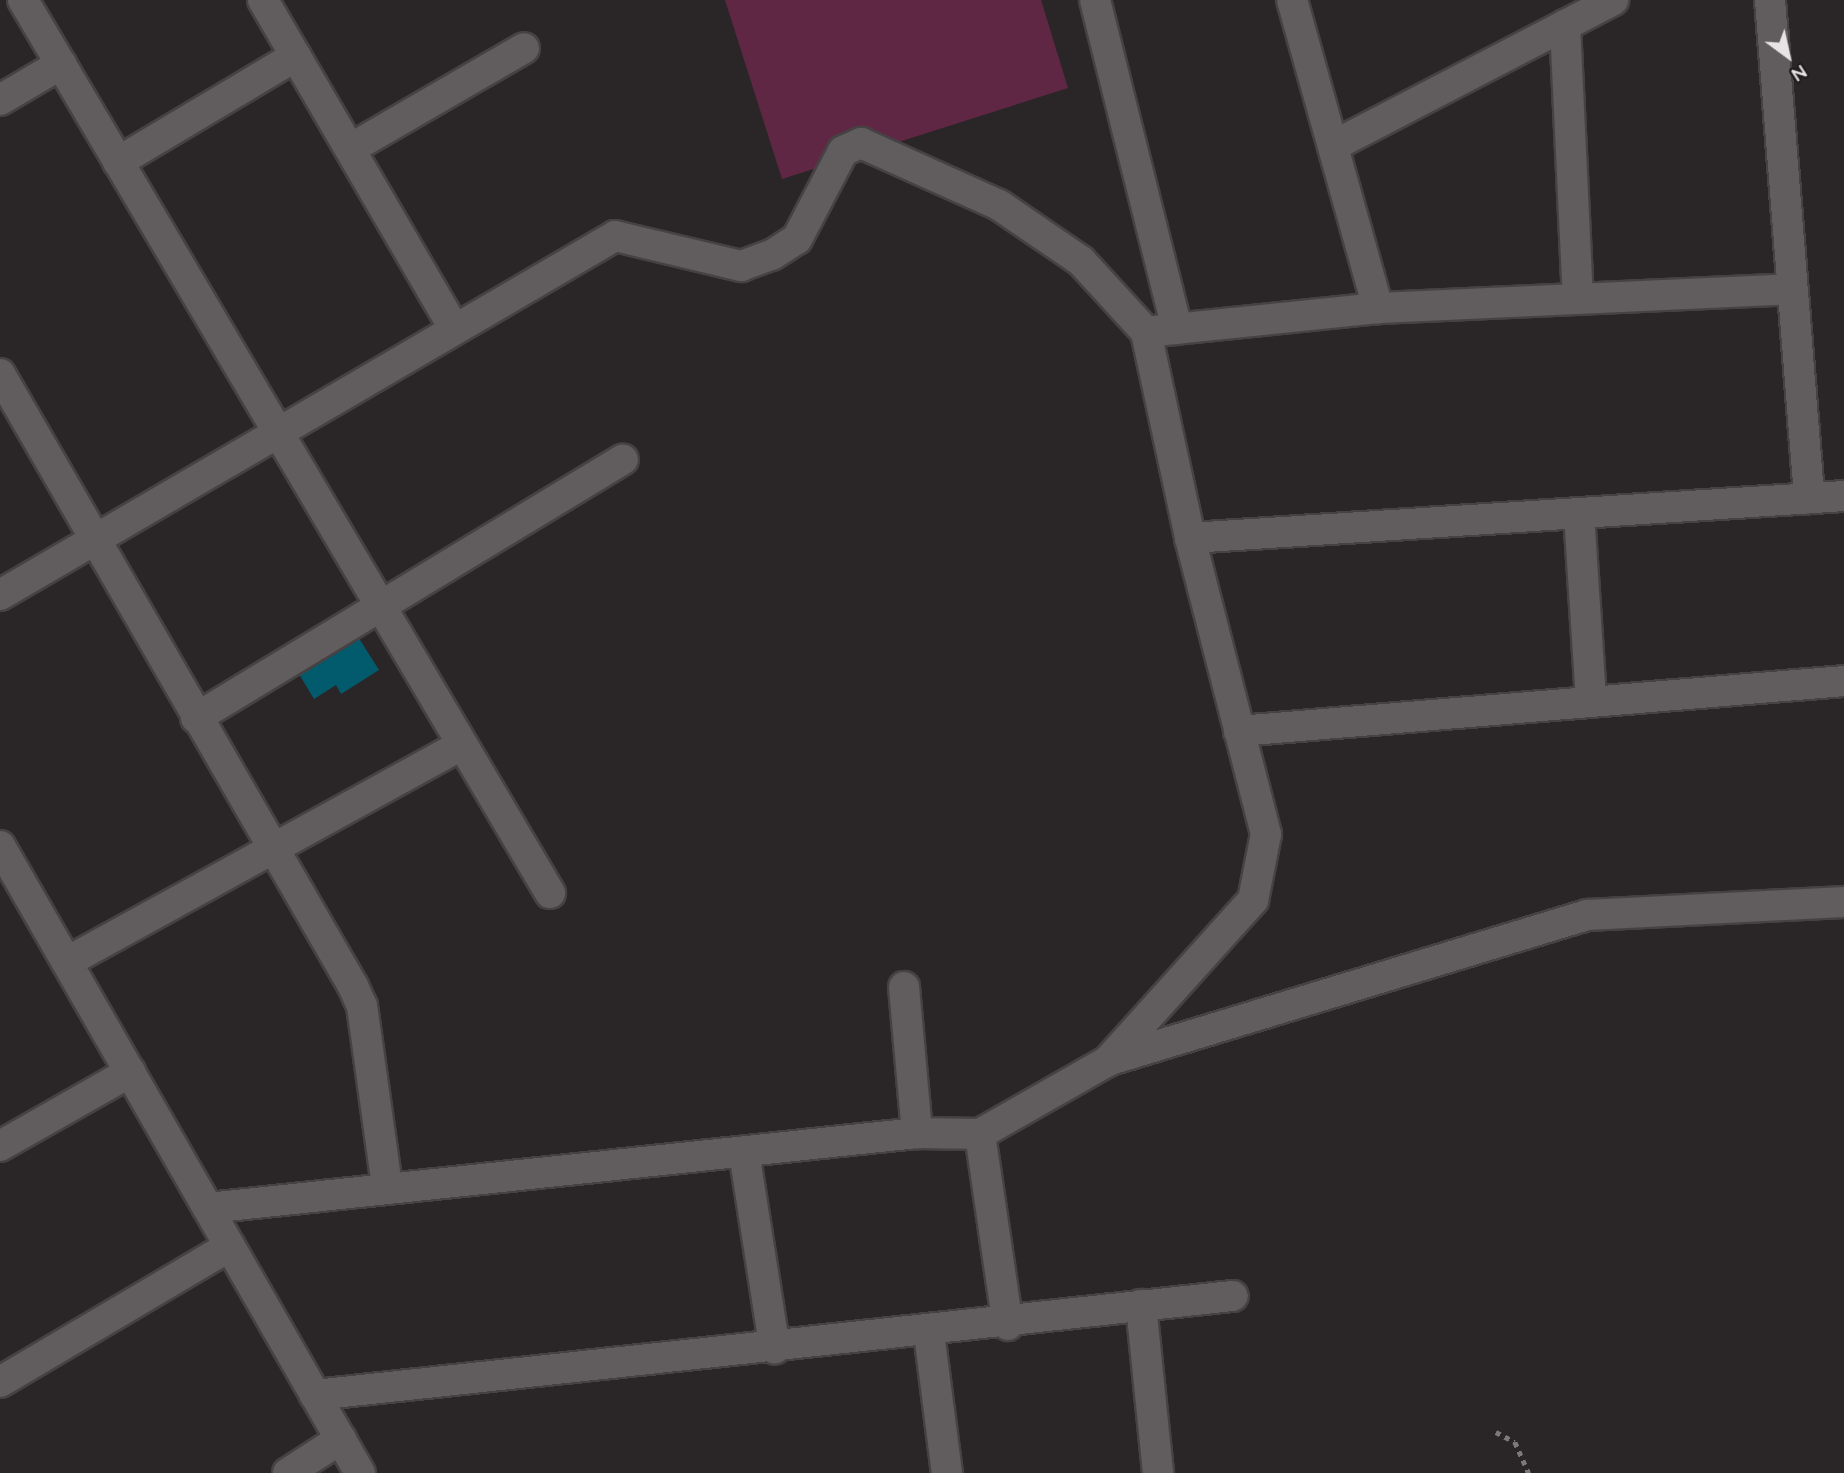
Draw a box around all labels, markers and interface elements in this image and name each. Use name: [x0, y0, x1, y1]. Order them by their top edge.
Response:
north arrow: [1753, 21, 1823, 91]
text: N: [1787, 60, 1812, 87]

